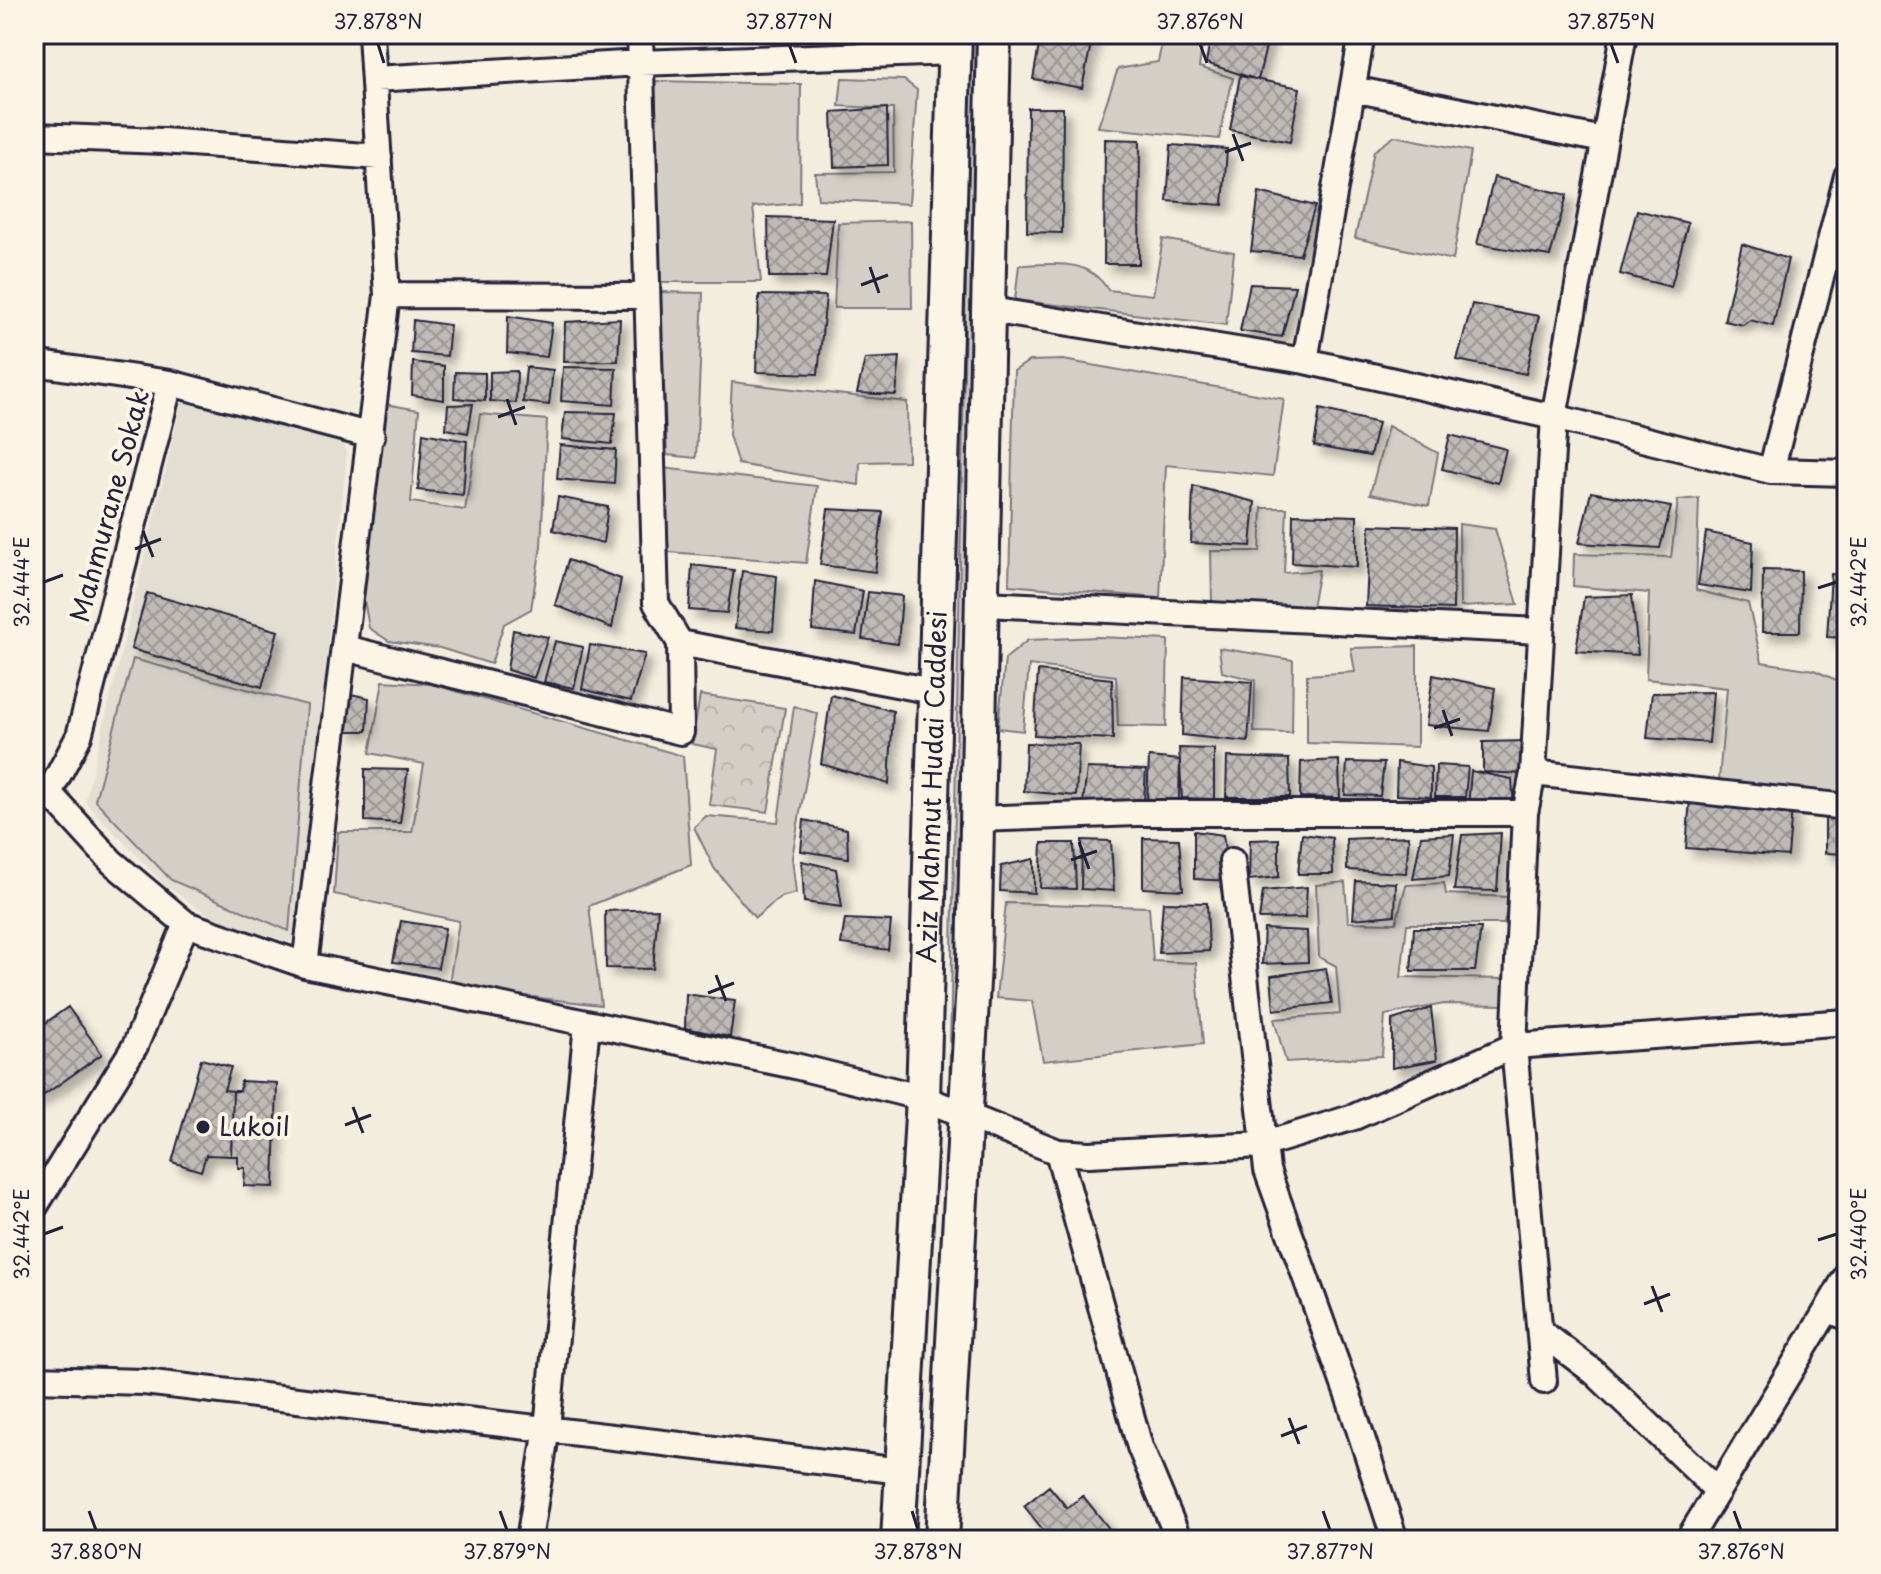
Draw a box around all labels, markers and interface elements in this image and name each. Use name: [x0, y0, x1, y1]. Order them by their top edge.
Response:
text: 37.878°N: [333, 6, 423, 36]
text: 37.877°N: [745, 6, 833, 36]
text: 37.876°N: [1156, 6, 1244, 36]
text: 37.875°N: [1567, 6, 1655, 36]
street label: Mahmurane Sokak: [59, 385, 158, 626]
text: 32.444°E: [6, 536, 36, 628]
text: 32.442°E: [1843, 536, 1873, 628]
street label: Aziz Mahmut Hudai Caddesi: [906, 610, 956, 964]
place label: Lukoil: [219, 1106, 290, 1145]
marker: Lukoil: [194, 1118, 212, 1136]
text: 32.440°E: [1843, 1187, 1873, 1281]
text: 32.442°E: [6, 1188, 36, 1280]
text: 37.880°N: [50, 1536, 142, 1566]
text: 37.879°N: [463, 1536, 551, 1566]
text: 37.878°N: [873, 1536, 963, 1566]
text: 37.877°N: [1286, 1536, 1374, 1566]
text: 37.876°N: [1697, 1536, 1785, 1566]

